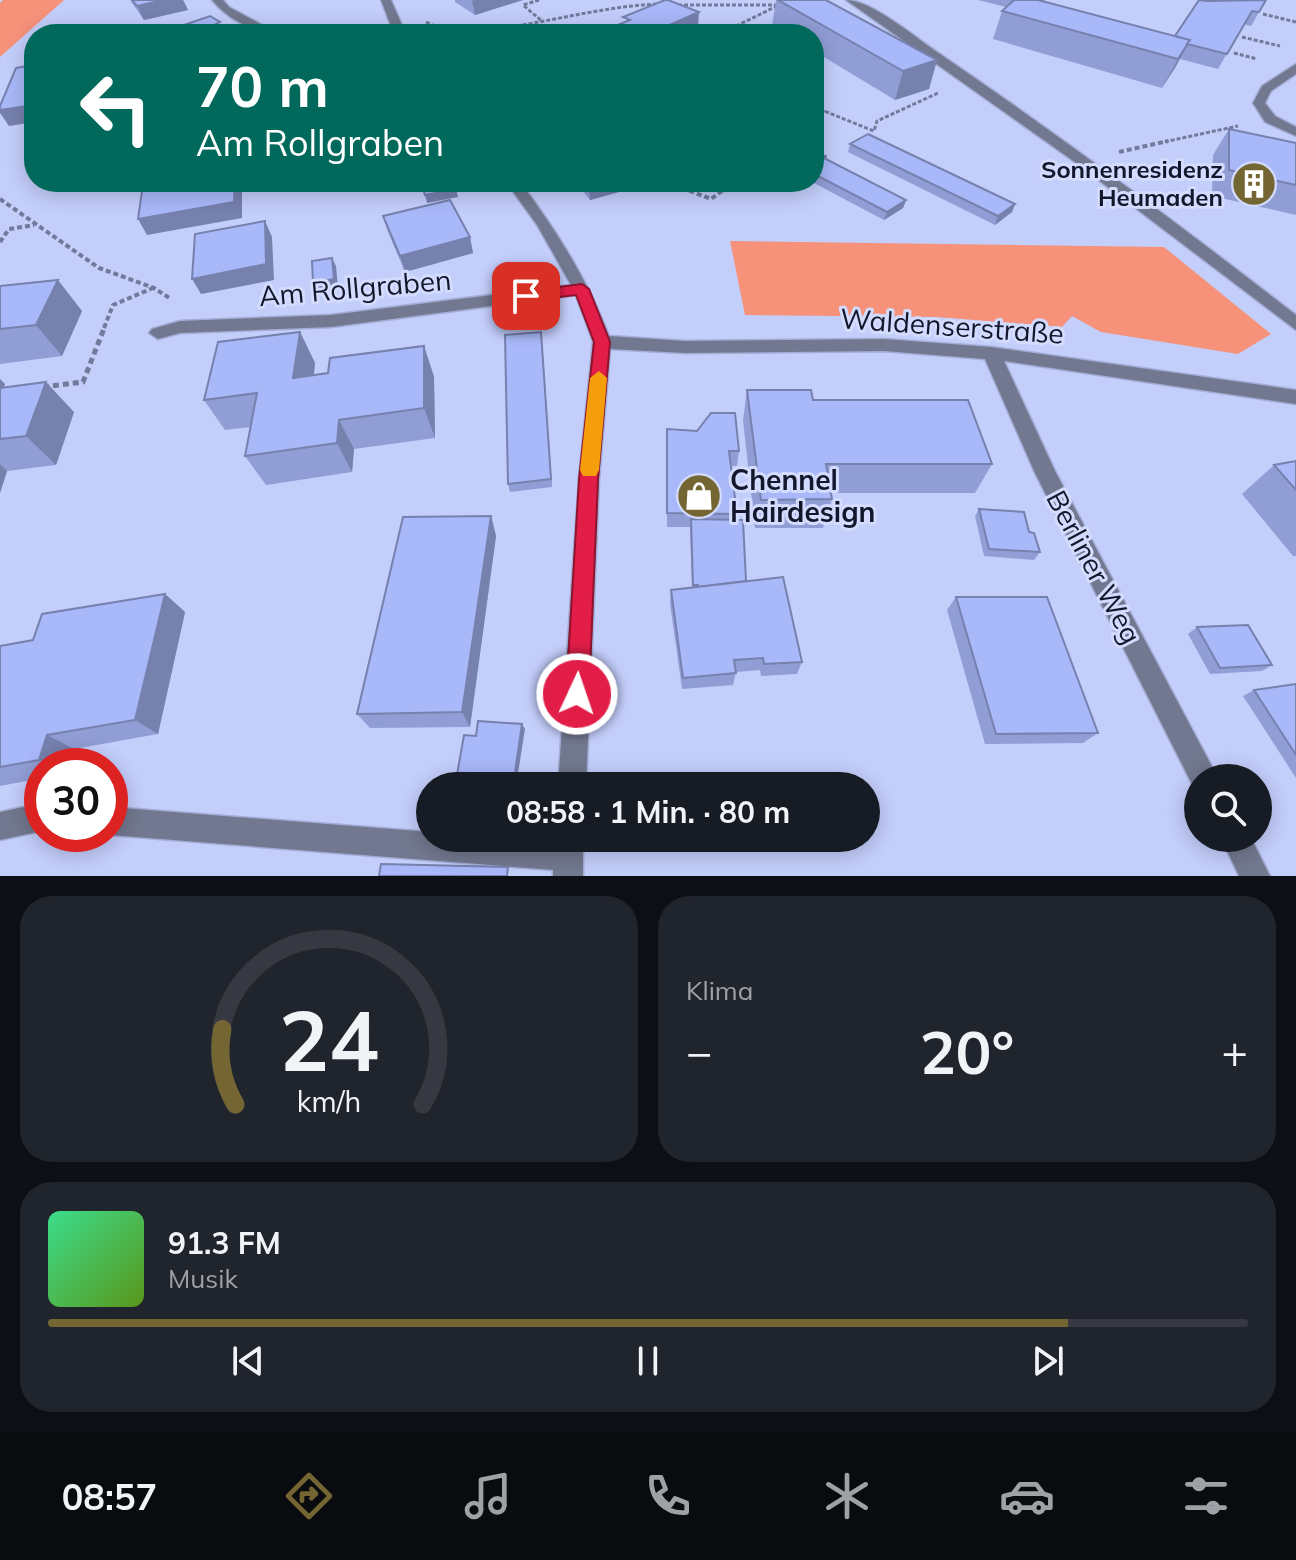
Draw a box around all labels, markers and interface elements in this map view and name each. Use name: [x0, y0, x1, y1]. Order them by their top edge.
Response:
text: 70 m: [196, 51, 329, 121]
icon: left: [64, 56, 168, 160]
text: Am Rollgraben: [196, 120, 444, 165]
place label: Sonnenresidenz Heumaden: [1041, 154, 1223, 212]
building icon: Sonnenresidenz Heumaden: [1230, 160, 1278, 208]
street label: Am Rollgraben: [257, 262, 453, 313]
pin: [492, 262, 560, 330]
icon: arrive: [504, 274, 548, 318]
street label: Waldenserstraße: [839, 300, 1065, 351]
place label: Chennel Hairdesign: [730, 462, 875, 529]
shop icon: Chennel Hairdesign: [675, 472, 723, 520]
street label: Berliner Weg: [1039, 484, 1149, 649]
position arrow: [535, 652, 619, 736]
speed limit sign: 30: [24, 748, 128, 852]
map controls: [1184, 764, 1272, 852]
button: search: [1184, 764, 1272, 852]
text: 08:58 · 1 Min. · 80 m: [506, 793, 790, 831]
text: Klima: [686, 974, 753, 1007]
text: 24: [279, 987, 379, 1092]
text: 20°: [920, 1014, 1014, 1089]
text: −: [686, 1024, 712, 1079]
text: +: [1222, 1024, 1248, 1079]
text: km/h: [297, 1083, 361, 1119]
text: 91.3 FM: [168, 1224, 281, 1262]
text: Musik: [168, 1262, 238, 1295]
icon: previous: [226, 1339, 270, 1383]
icon: pause: [626, 1339, 670, 1383]
icon: next: [1026, 1339, 1070, 1383]
icon: directions: [281, 1468, 337, 1524]
icon: music: [460, 1468, 516, 1524]
icon: phone: [640, 1468, 696, 1524]
icon: climate: [819, 1468, 875, 1524]
icon: car: [999, 1468, 1055, 1524]
icon: filters: [1178, 1468, 1234, 1524]
text: 08:57: [62, 1474, 157, 1519]

